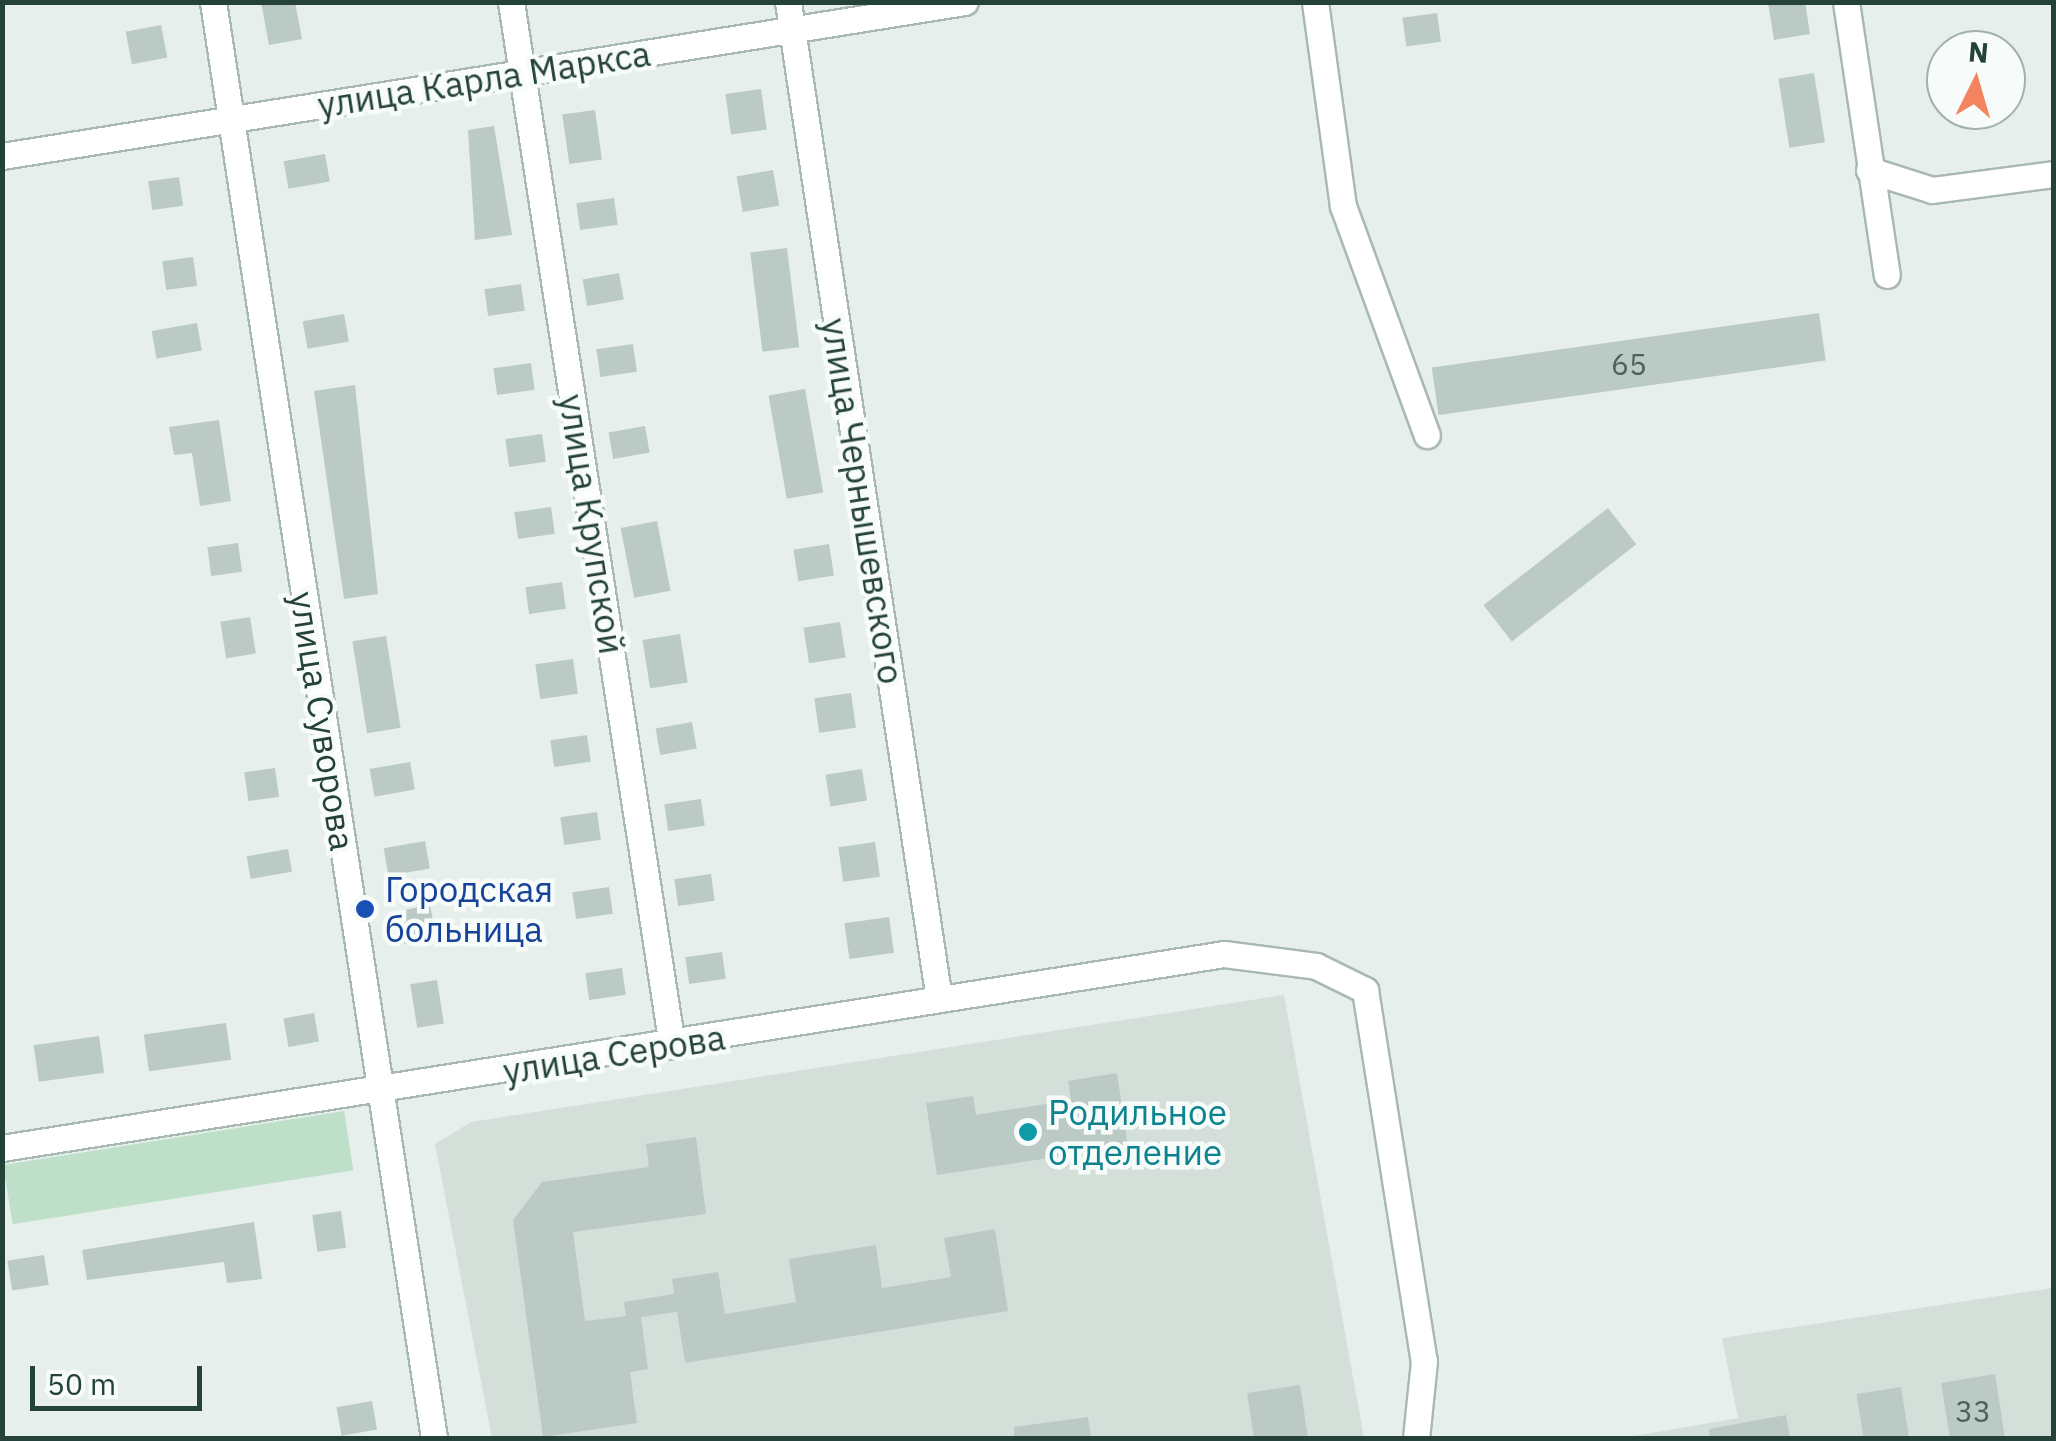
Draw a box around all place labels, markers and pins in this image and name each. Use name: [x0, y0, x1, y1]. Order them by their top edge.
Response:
place label: Городская больница: [385, 868, 553, 950]
marker: Городская больница: [354, 898, 376, 920]
place label: Родильное отделение: [1048, 1091, 1227, 1173]
marker: Родильное отделение: [1017, 1121, 1039, 1143]

